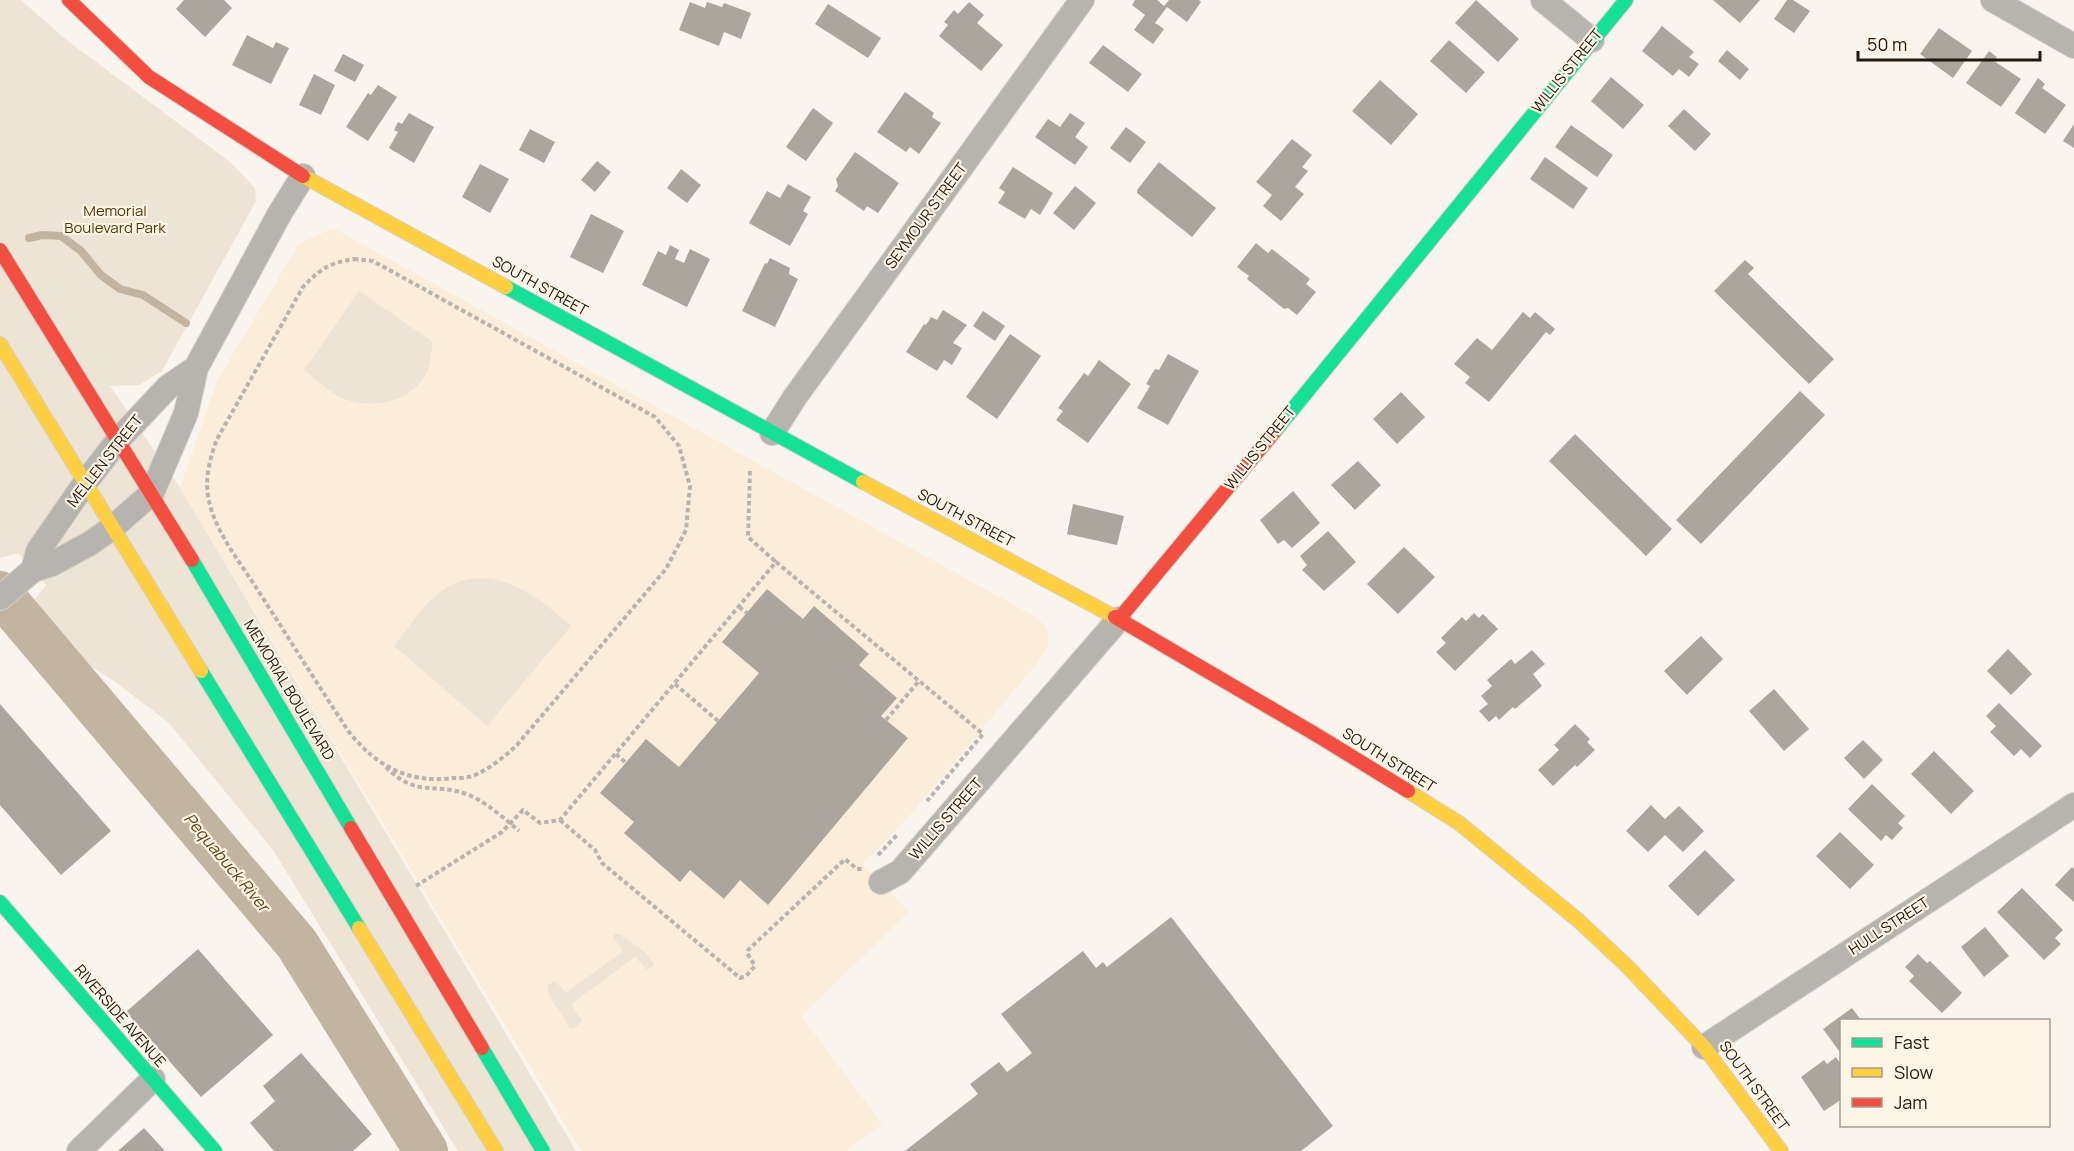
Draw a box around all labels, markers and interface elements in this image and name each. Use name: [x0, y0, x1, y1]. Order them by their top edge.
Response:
street label: WILLIS STREET: [1526, 24, 1607, 117]
scale bar: [1858, 24, 2040, 62]
text: 50 m: [1867, 32, 1907, 56]
street label: SEYMOUR STREET: [880, 158, 971, 273]
park label: Memorial Boulevard Park: [64, 200, 166, 238]
street label: SOUTH STREET: [489, 251, 592, 321]
street label: WILLIS STREET: [1219, 401, 1300, 494]
street label: MELLEN STREET: [62, 410, 147, 511]
street label: SOUTH STREET: [914, 483, 1018, 552]
street label: MEMORIAL BOULEVARD: [239, 615, 340, 764]
street label: SOUTH STREET: [1339, 722, 1440, 797]
street label: WILLIS STREET: [904, 773, 987, 864]
water label: Pequabuck River: [179, 808, 276, 918]
street label: HULL STREET: [1844, 892, 1933, 959]
street label: RIVERSIDE AVENUE: [70, 960, 171, 1072]
legend: [1840, 1019, 2050, 1127]
text: Fast: [1894, 1030, 1929, 1054]
street label: SOUTH STREET: [1715, 1036, 1794, 1135]
text: Slow: [1894, 1060, 1934, 1084]
text: Jam: [1894, 1090, 1928, 1114]

